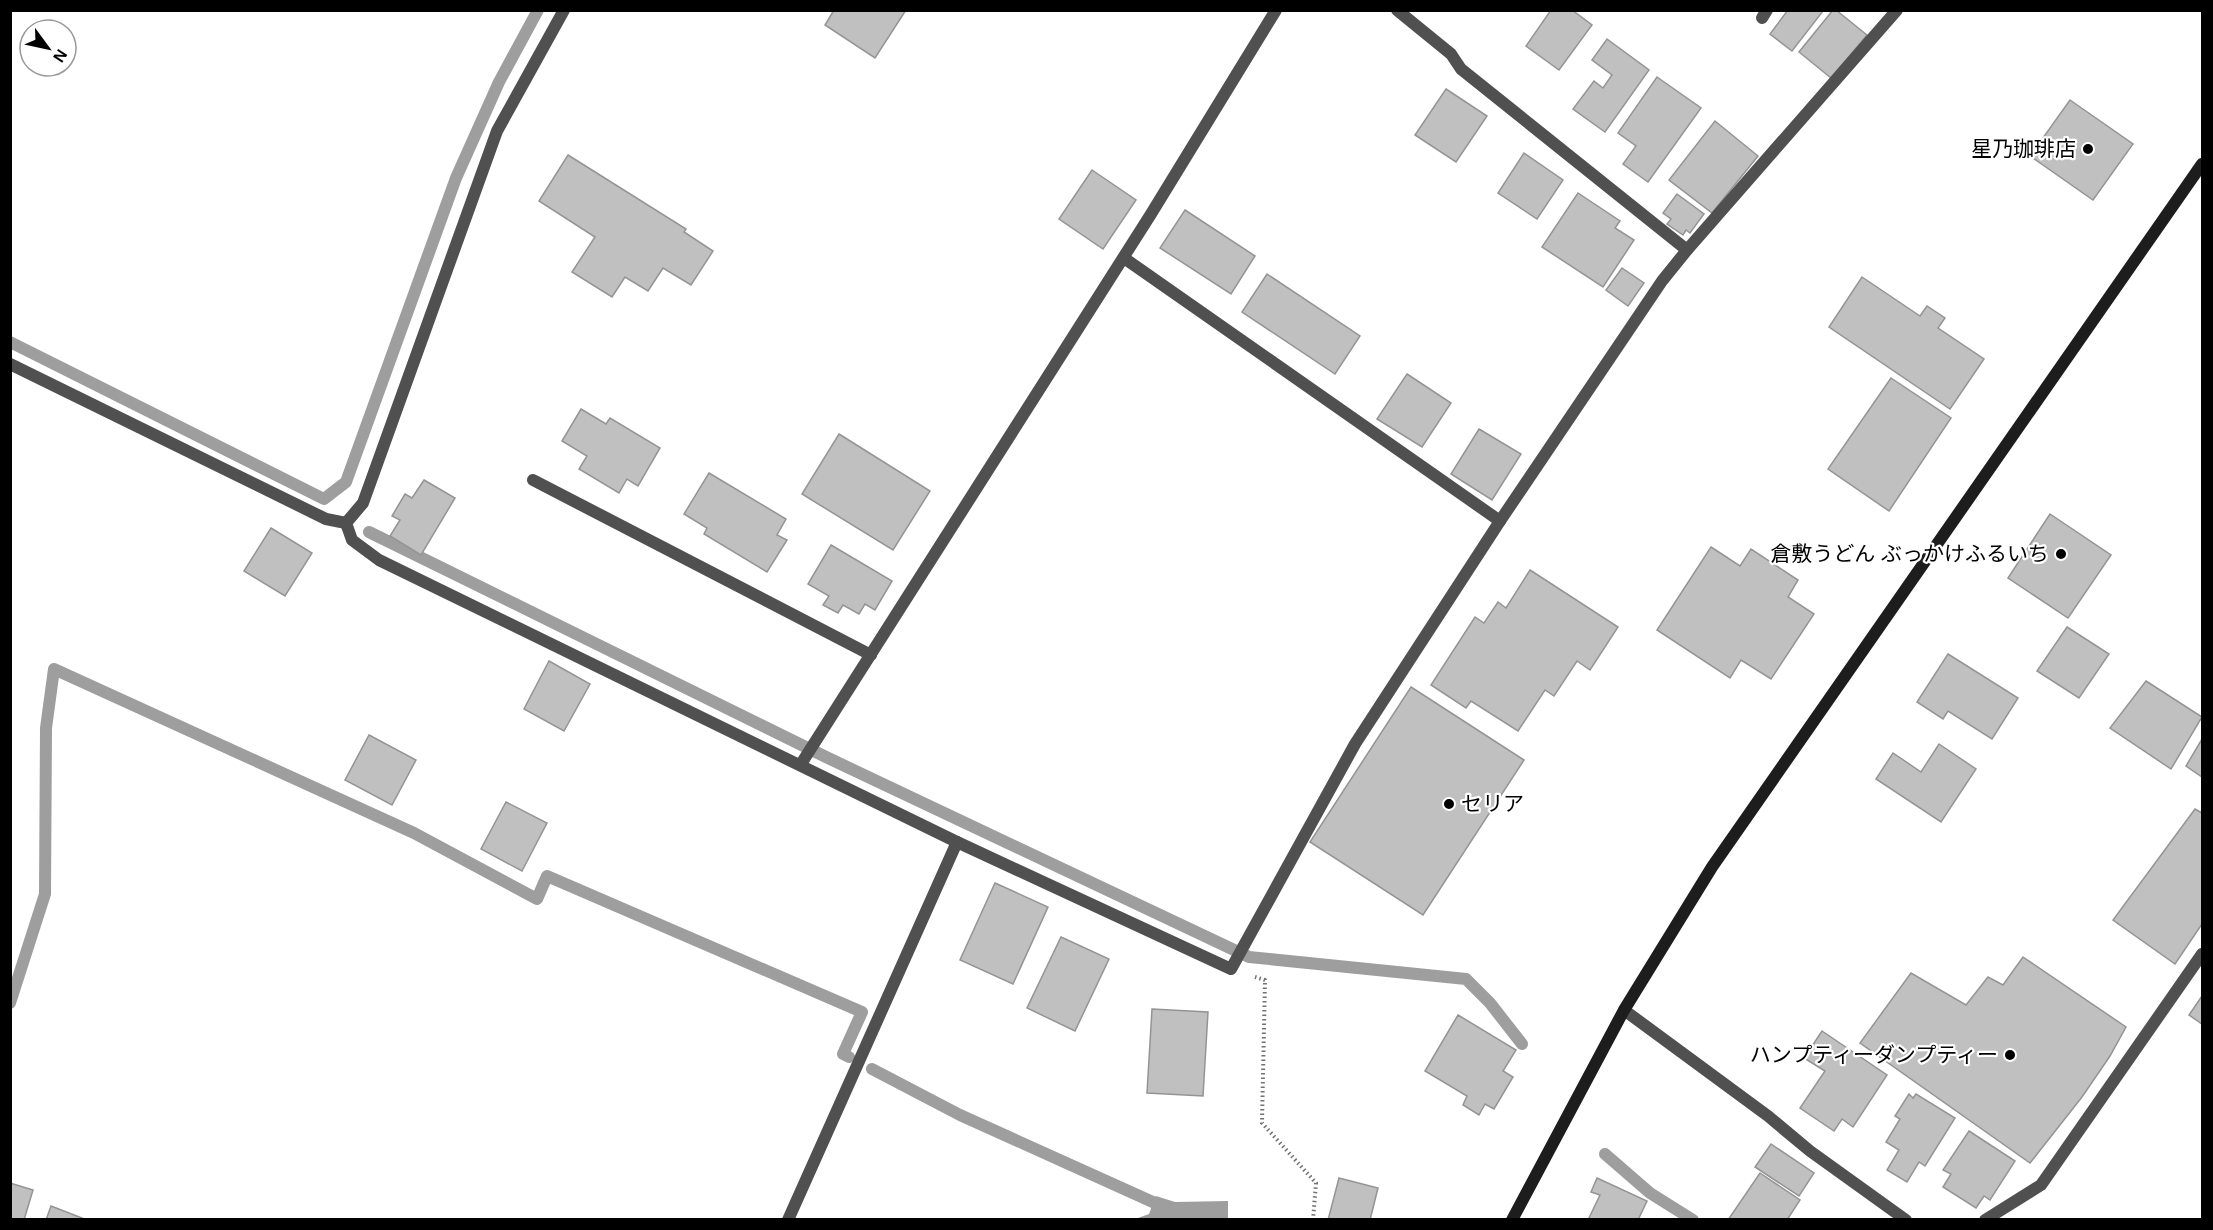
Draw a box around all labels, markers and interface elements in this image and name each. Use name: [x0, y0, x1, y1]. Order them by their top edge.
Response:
north arrow: [18, 18, 78, 78]
text: N: [50, 46, 70, 65]
place label: 星乃珈琲店: [1971, 137, 2076, 160]
marker: 星乃珈琲店: [2081, 142, 2095, 156]
place label: 倉敷うどん ぶっかけふるいち: [1770, 542, 2049, 565]
marker: 倉敷うどん ぶっかけふるいち: [2054, 547, 2068, 561]
place label: セリア: [1461, 792, 1524, 815]
marker: セリア: [1442, 797, 1456, 811]
place label: ハンプティーダンプティー: [1750, 1043, 1998, 1066]
marker: ハンプティーダンプティー: [2003, 1048, 2017, 1062]

